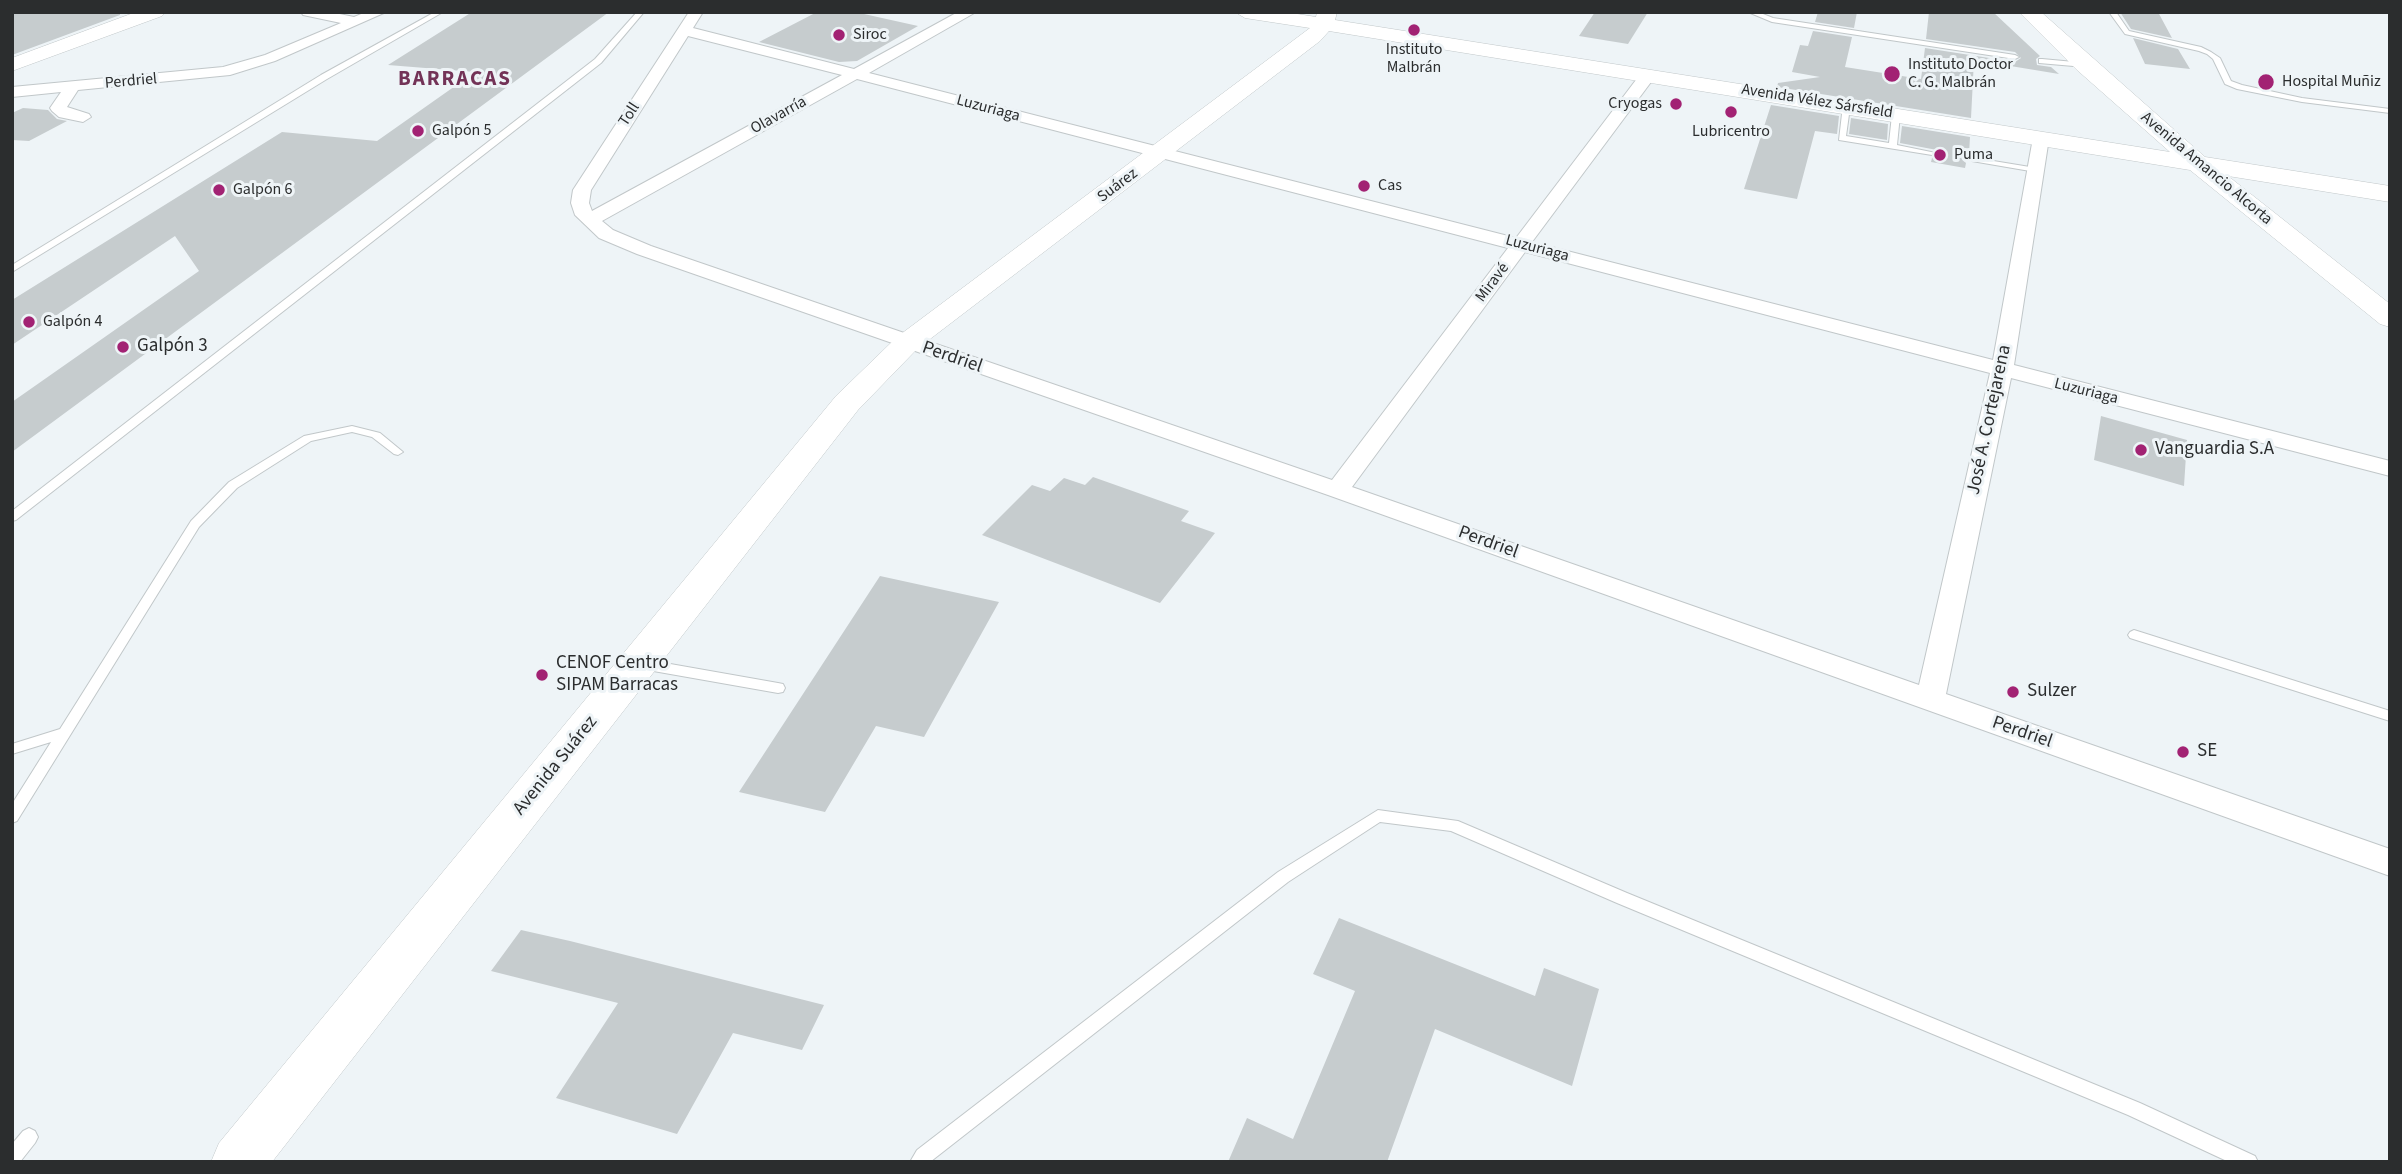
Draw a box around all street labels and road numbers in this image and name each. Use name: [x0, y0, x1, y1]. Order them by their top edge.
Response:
street label: Perdriel: [104, 70, 158, 94]
street label: Avenida Vélez Sársfield: [1740, 81, 1894, 123]
street label: Luzuriaga: [954, 91, 1022, 127]
street label: Olavarría: [748, 93, 810, 139]
street label: Toll: [615, 100, 645, 130]
street label: Avenida Amancio Alcorta: [2136, 108, 2276, 230]
street label: Suárez: [1094, 165, 1142, 207]
street label: Luzuriaga: [1503, 231, 1571, 267]
street label: Miravé: [1472, 260, 1514, 306]
street label: Perdriel: [919, 337, 985, 379]
street label: José A. Cortejarena: [1963, 343, 2017, 497]
street label: Luzuriaga: [2052, 375, 2120, 409]
street label: Perdriel: [1455, 522, 1521, 564]
street label: Avenida Suárez: [509, 712, 603, 820]
street label: Perdriel: [1989, 712, 2055, 754]

